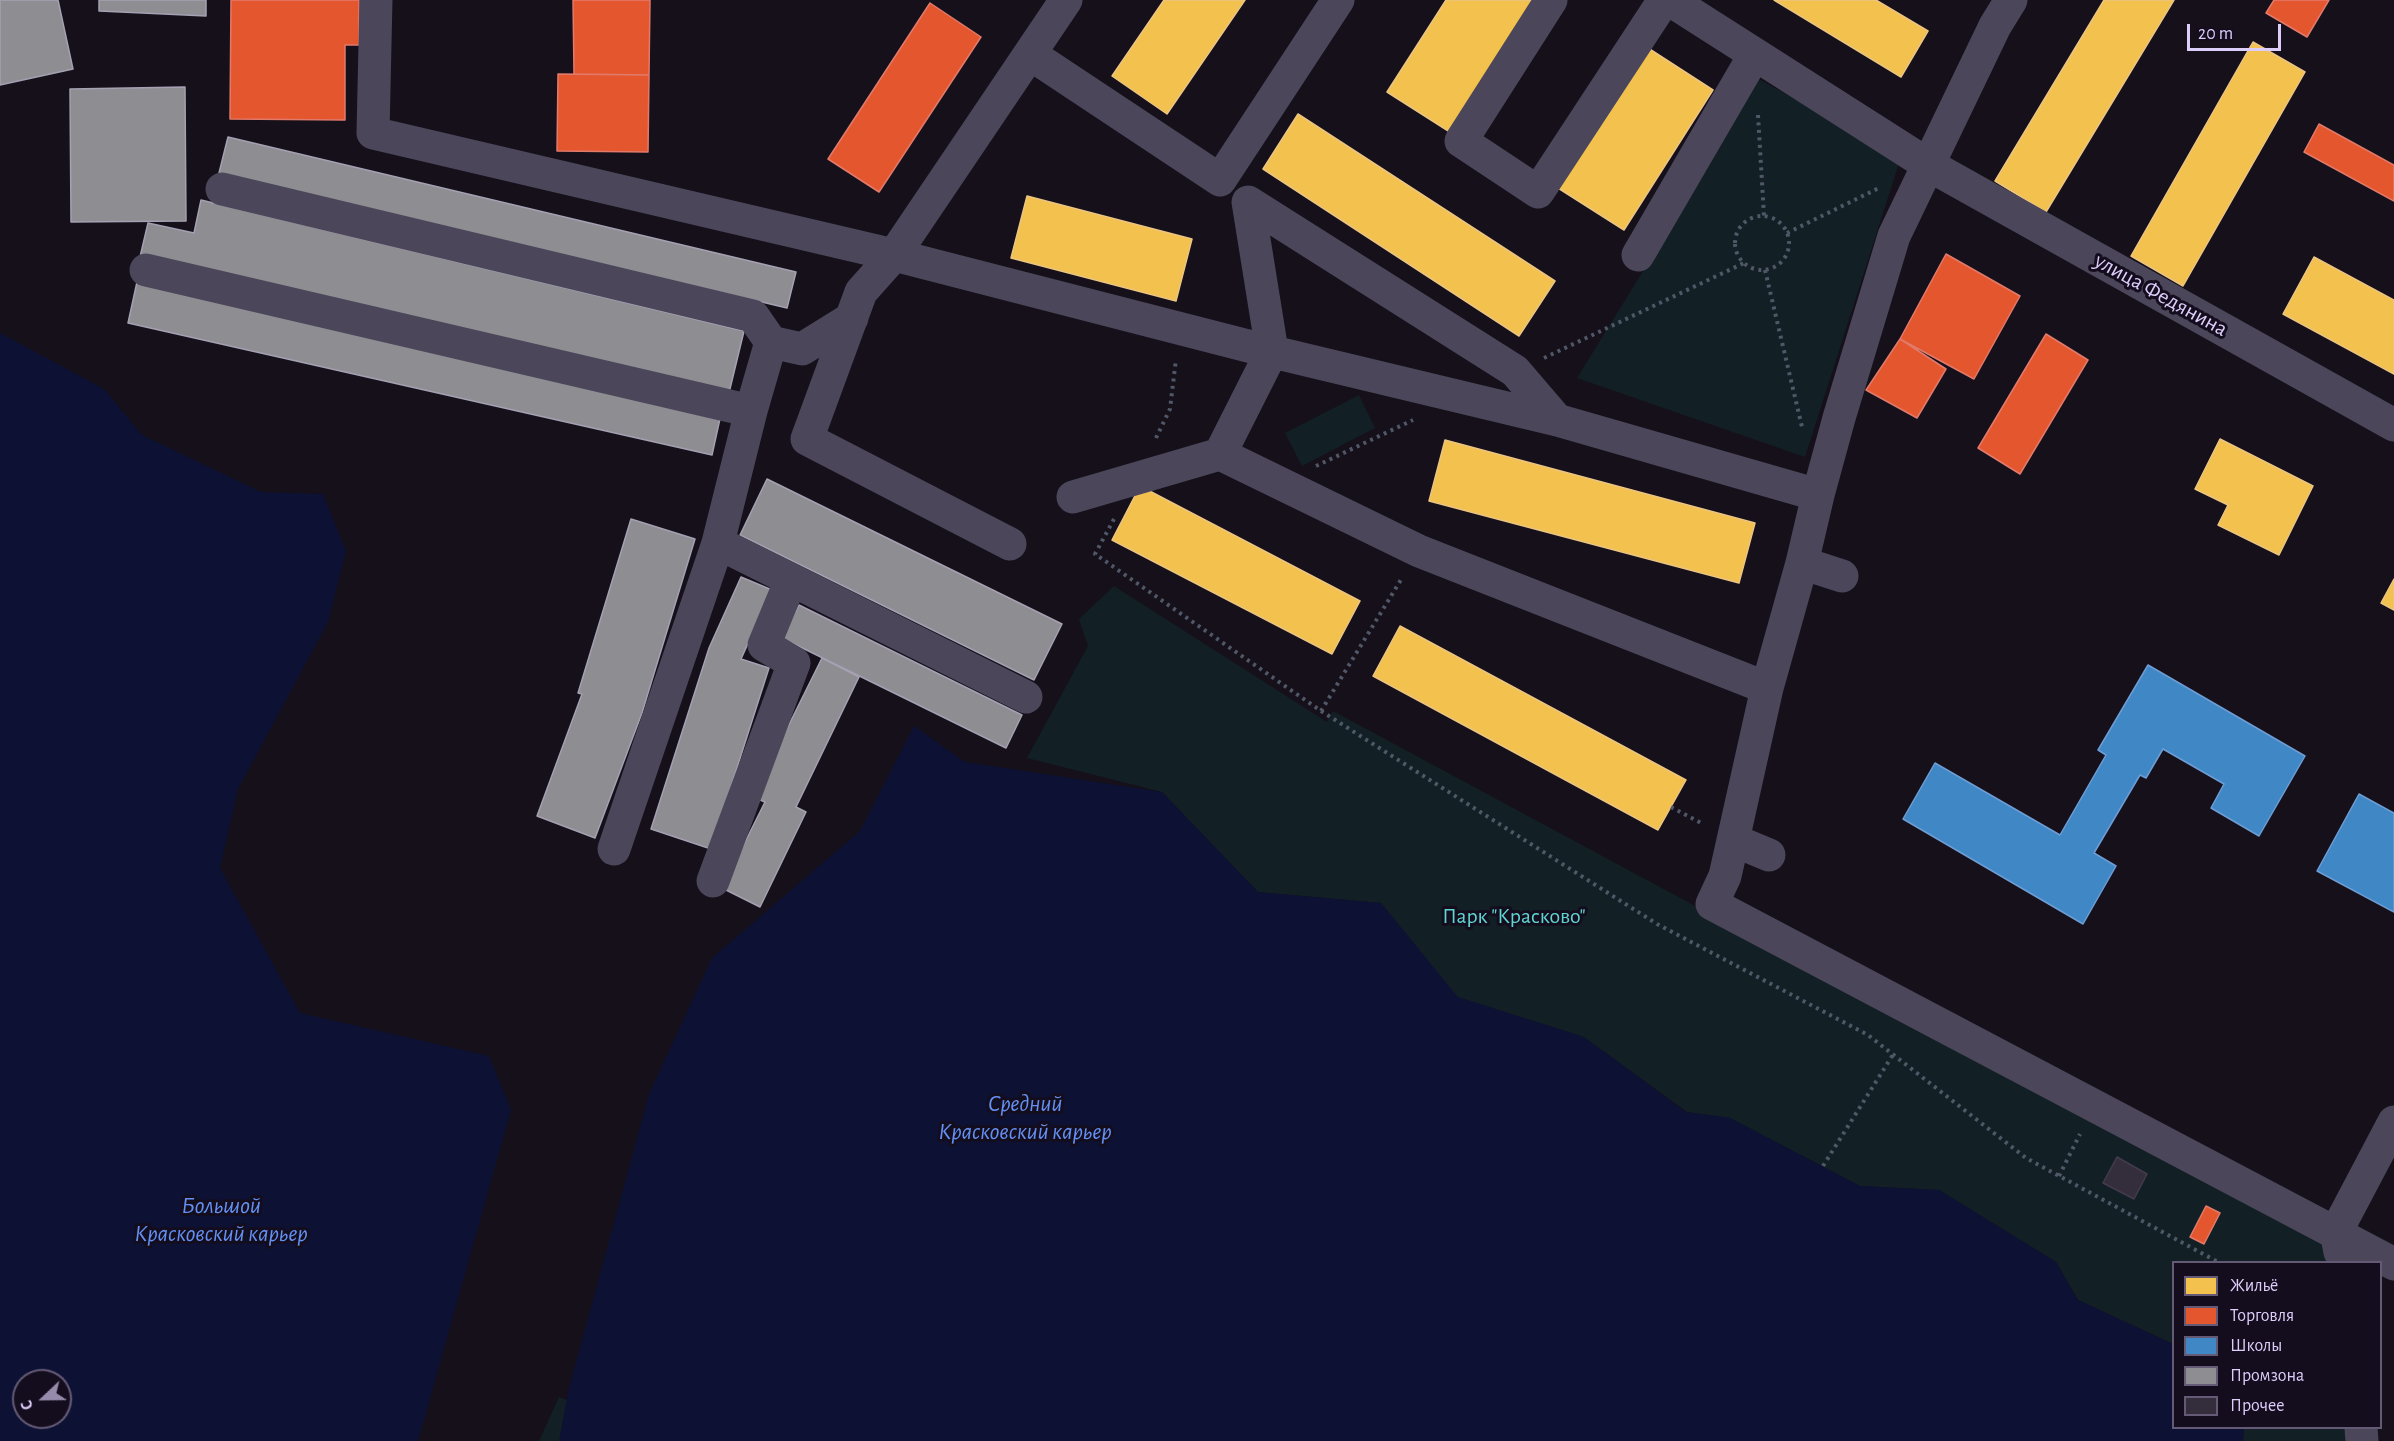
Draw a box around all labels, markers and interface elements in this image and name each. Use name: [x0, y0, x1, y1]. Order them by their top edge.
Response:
scale bar: [2190, 12, 2284, 50]
text: 20 m: [2198, 25, 2233, 43]
street label: улица Федянина: [2090, 248, 2232, 342]
park label: Парк "Красково": [1442, 903, 1586, 929]
water label: Средний Красковский карьер: [938, 1090, 1112, 1146]
water label: Большой Красковский карьер: [134, 1192, 308, 1248]
legend: [2172, 1261, 2382, 1429]
text: Жильё: [2230, 1277, 2278, 1295]
text: Торговля: [2230, 1307, 2294, 1325]
text: Школы: [2230, 1337, 2282, 1355]
text: Промзона: [2230, 1367, 2304, 1385]
north arrow: [12, 1369, 72, 1429]
text: Прочее: [2230, 1397, 2285, 1415]
text: С: [18, 1398, 36, 1412]

